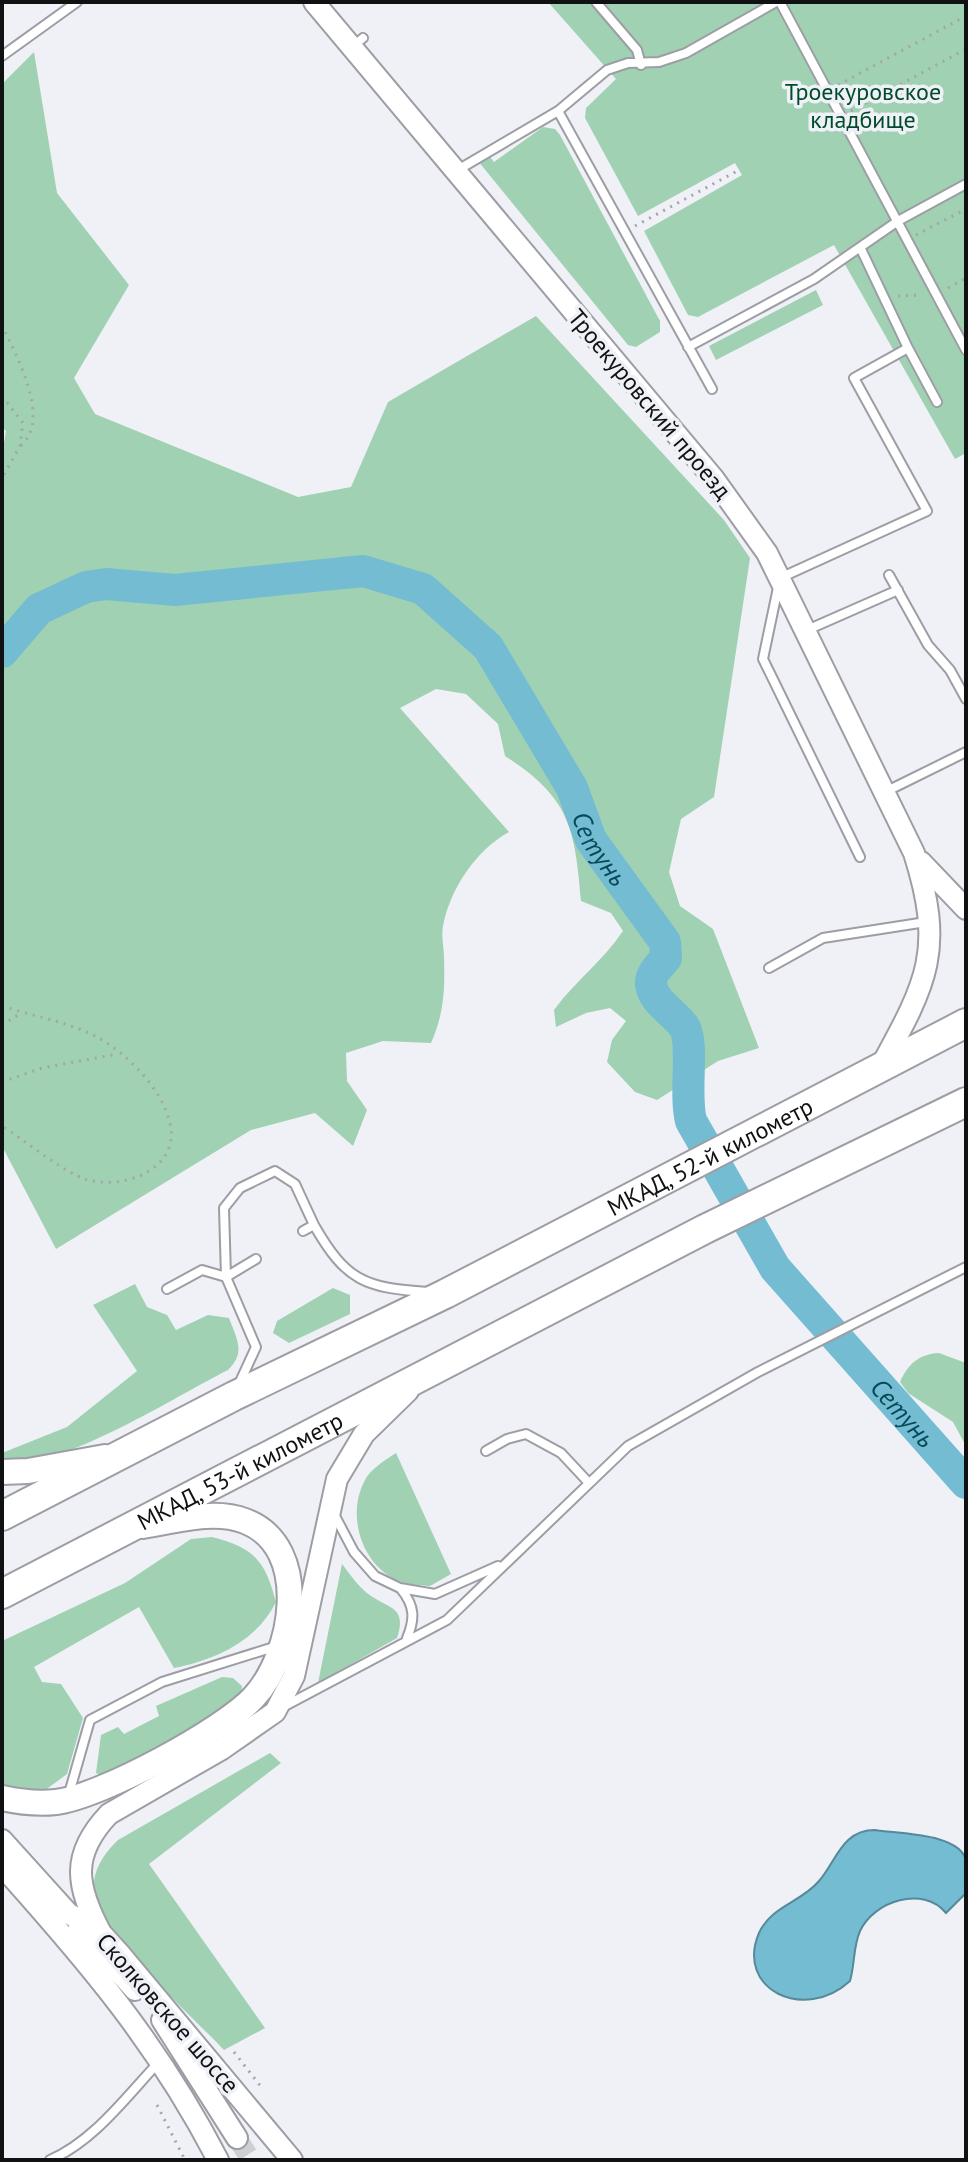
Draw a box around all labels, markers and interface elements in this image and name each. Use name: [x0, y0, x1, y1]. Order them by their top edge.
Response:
park label: Троекуровское кладбище: [785, 76, 941, 135]
street label: Троекуровский проезд: [561, 303, 739, 505]
water label: Сетунь: [566, 807, 635, 892]
street label: МКАД, 52-й километр: [602, 1090, 818, 1223]
water label: Сетунь: [864, 1371, 943, 1454]
street label: МКАД, 53-й километр: [132, 1404, 348, 1537]
street label: Сколковское шоссе: [90, 1926, 246, 2100]

